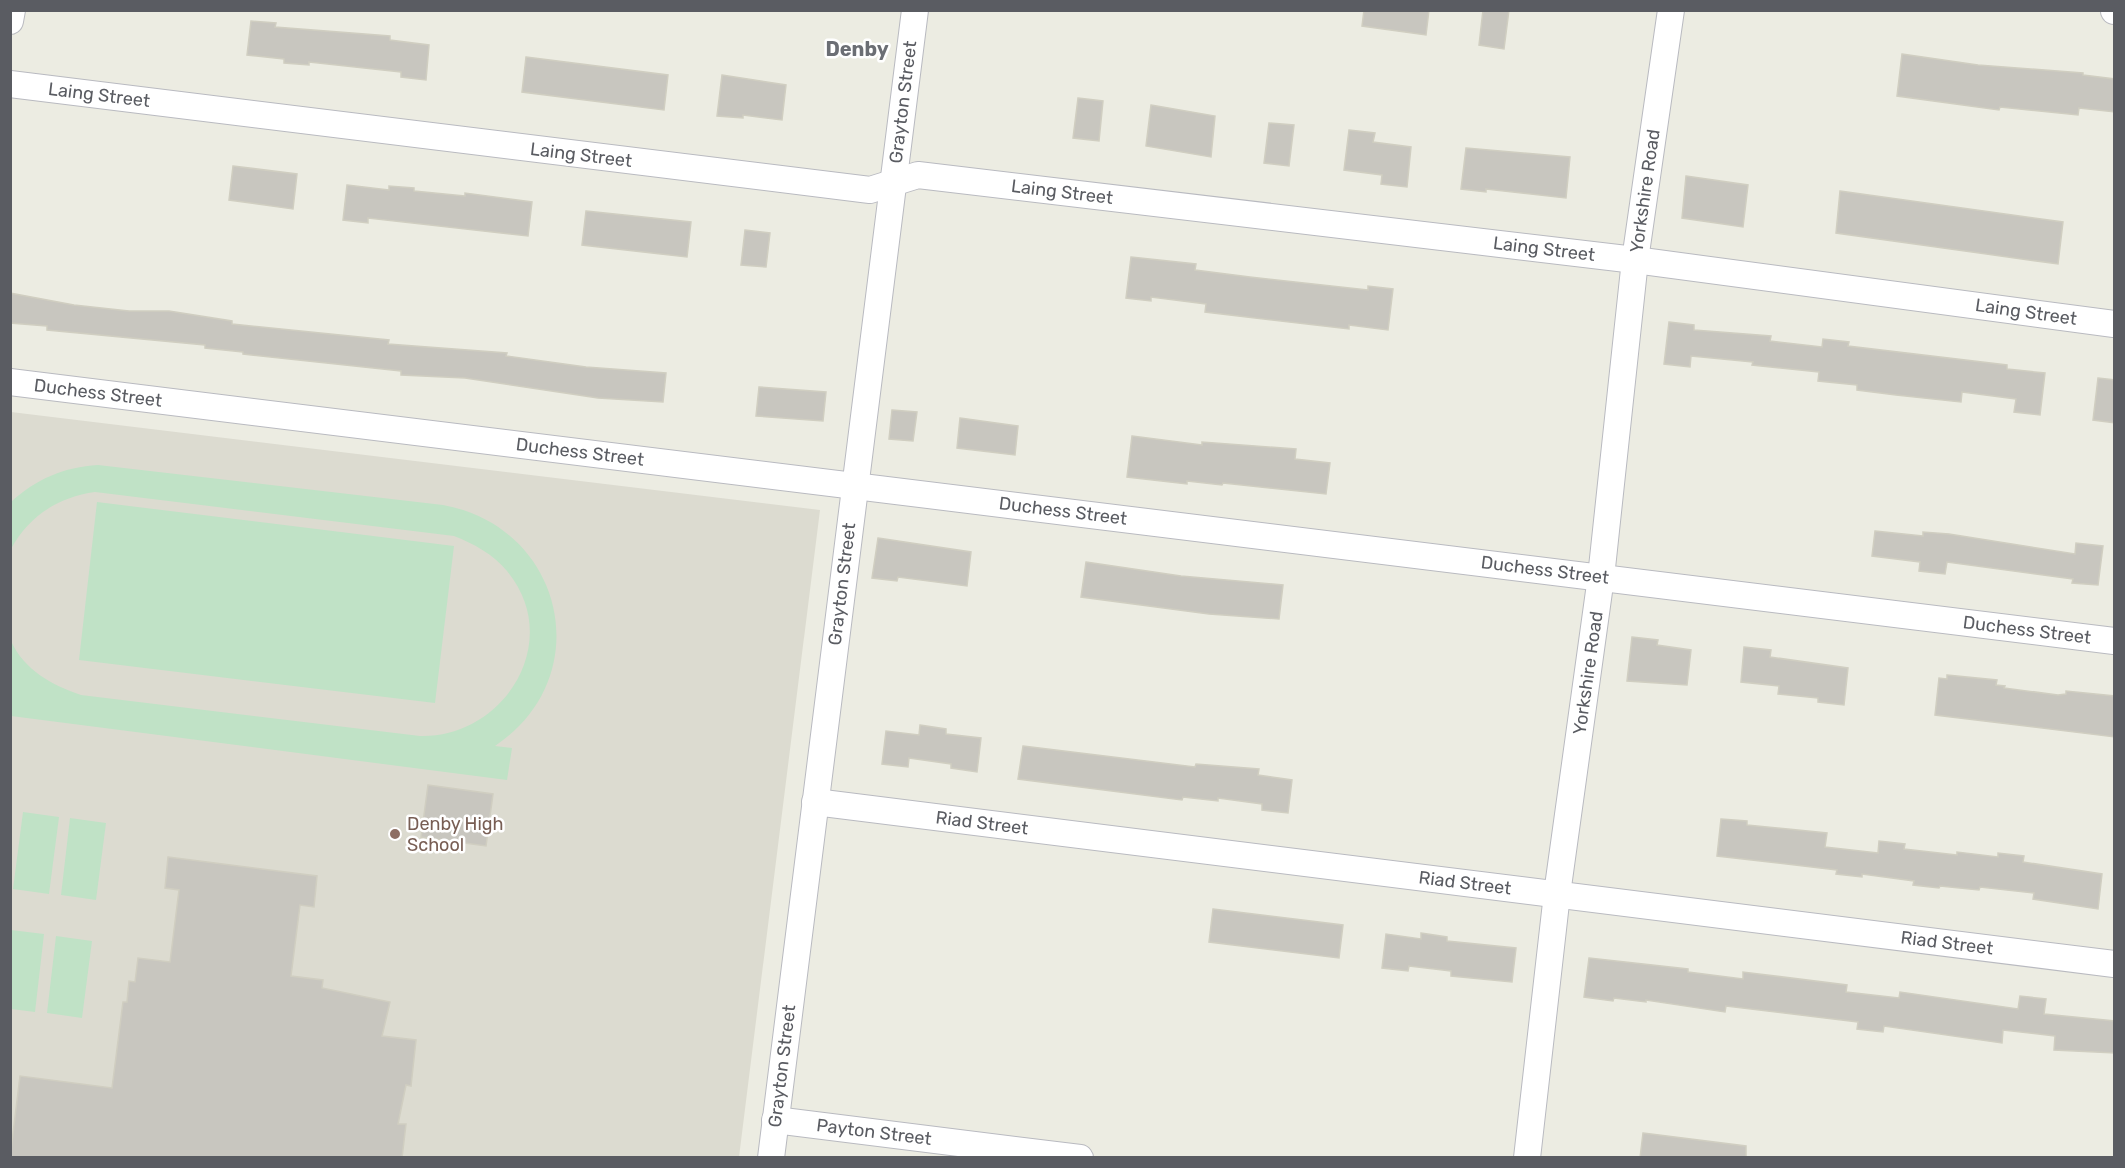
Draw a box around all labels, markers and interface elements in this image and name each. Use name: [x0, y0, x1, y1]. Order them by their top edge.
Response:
district label: Denby: [825, 37, 889, 61]
street label: Grayton Street: [885, 39, 921, 165]
street label: Laing Street: [47, 78, 151, 112]
street label: Yorkshire Road: [1625, 128, 1665, 254]
street label: Laing Street: [529, 138, 633, 172]
street label: Laing Street: [1010, 175, 1114, 209]
street label: Laing Street: [1492, 232, 1596, 266]
street label: Laing Street: [1974, 294, 2078, 330]
street label: Duchess Street: [33, 374, 163, 412]
street label: Duchess Street: [515, 433, 645, 471]
street label: Duchess Street: [998, 492, 1128, 530]
street label: Grayton Street: [824, 521, 860, 647]
street label: Duchess Street: [1480, 551, 1610, 589]
street label: Yorkshire Road: [1568, 610, 1608, 736]
street label: Duchess Street: [1962, 611, 2092, 649]
street label: Riad Street: [934, 806, 1030, 840]
place label: Denby High School: [407, 813, 504, 856]
marker: Denby High School: [388, 827, 402, 841]
street label: Riad Street: [1417, 866, 1513, 900]
street label: Riad Street: [1899, 926, 1995, 960]
street label: Grayton Street: [764, 1003, 800, 1129]
street label: Payton Street: [815, 1114, 933, 1150]

